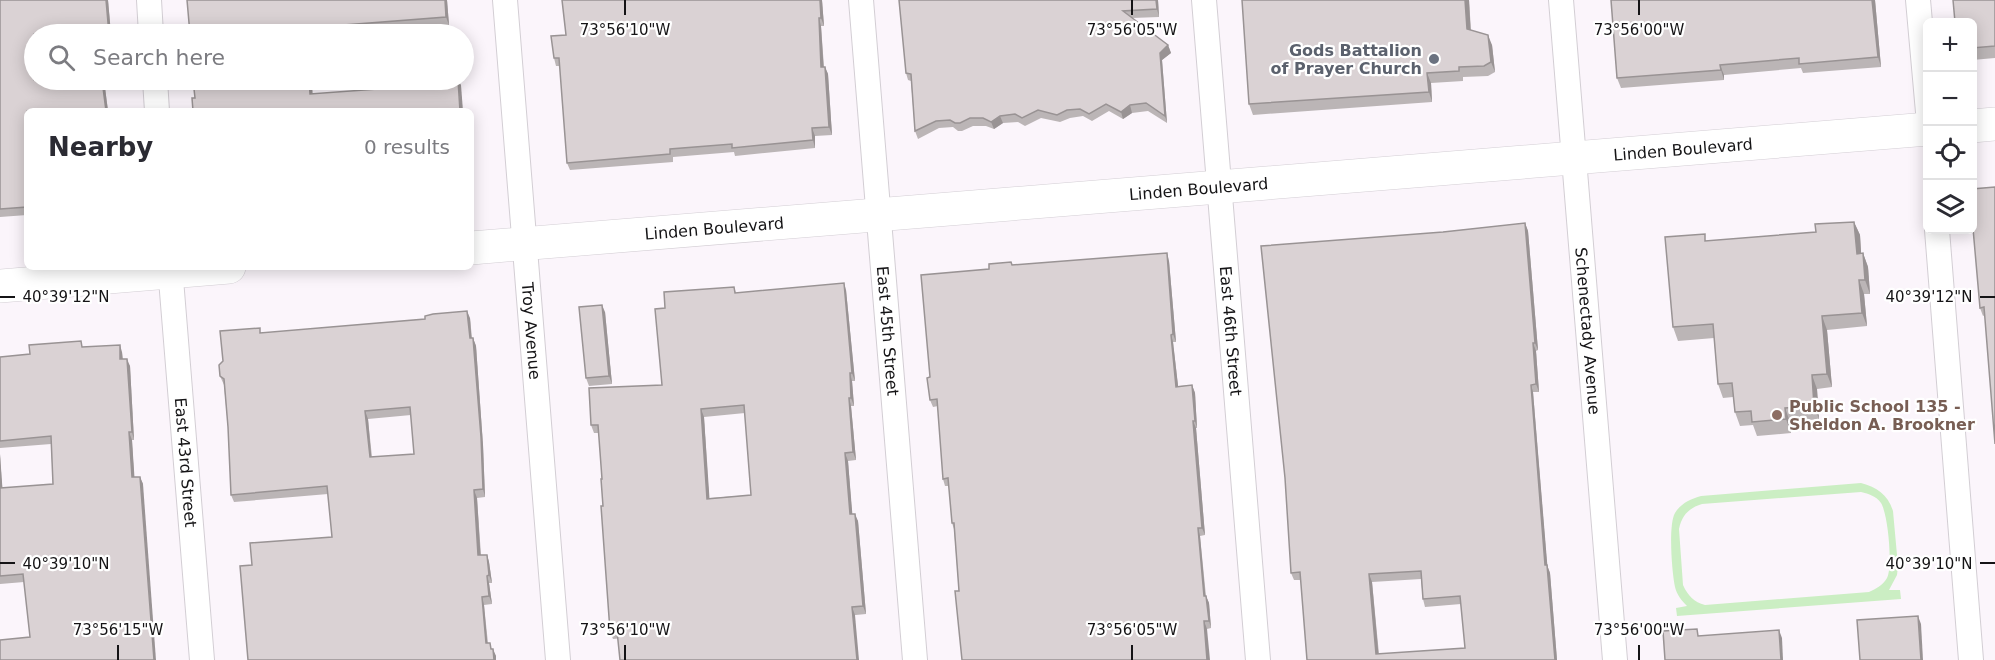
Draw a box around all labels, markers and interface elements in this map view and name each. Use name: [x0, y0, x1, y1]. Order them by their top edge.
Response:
map controls: [1923, 18, 1977, 234]
button: +: [1923, 18, 1977, 72]
text: 73°56'10"W: [580, 21, 670, 39]
text: 73°56'05"W: [1087, 21, 1177, 39]
text: 73°56'00"W: [1594, 21, 1684, 39]
search box: [24, 24, 474, 90]
icon: search: [45, 41, 78, 74]
place label: Gods Battalion of Prayer Church: [1271, 41, 1422, 78]
text: Search here: [93, 45, 225, 70]
marker: Gods Battalion of Prayer Church: [1427, 52, 1441, 66]
button: −: [1923, 72, 1977, 126]
button: locate: [1923, 126, 1977, 180]
text: Nearby: [48, 132, 153, 162]
street label: Linden Boulevard: [1613, 134, 1753, 164]
text: 0 results: [364, 135, 450, 159]
street label: Linden Boulevard: [1128, 173, 1269, 204]
button: layers: [1923, 180, 1977, 234]
street label: Linden Boulevard: [644, 213, 785, 243]
street label: Schenectady Avenue: [1572, 246, 1604, 415]
street label: East 45th Street: [873, 265, 903, 397]
street label: East 46th Street: [1216, 265, 1246, 397]
street label: Troy Avenue: [518, 281, 545, 380]
text: 40°39'12"N: [22, 288, 110, 306]
text: 40°39'12"N: [1885, 288, 1973, 306]
street label: East 43rd Street: [171, 397, 201, 528]
place label: Public School 135 - Sheldon A. Brookner: [1789, 397, 1975, 434]
marker: Public School 135 - Sheldon A. Brookner: [1770, 408, 1784, 422]
text: 40°39'10"N: [22, 555, 110, 573]
text: 40°39'10"N: [1885, 555, 1973, 573]
text: 73°56'15"W: [73, 621, 163, 639]
text: 73°56'10"W: [580, 621, 670, 639]
text: 73°56'05"W: [1087, 621, 1177, 639]
text: 73°56'00"W: [1594, 621, 1684, 639]

